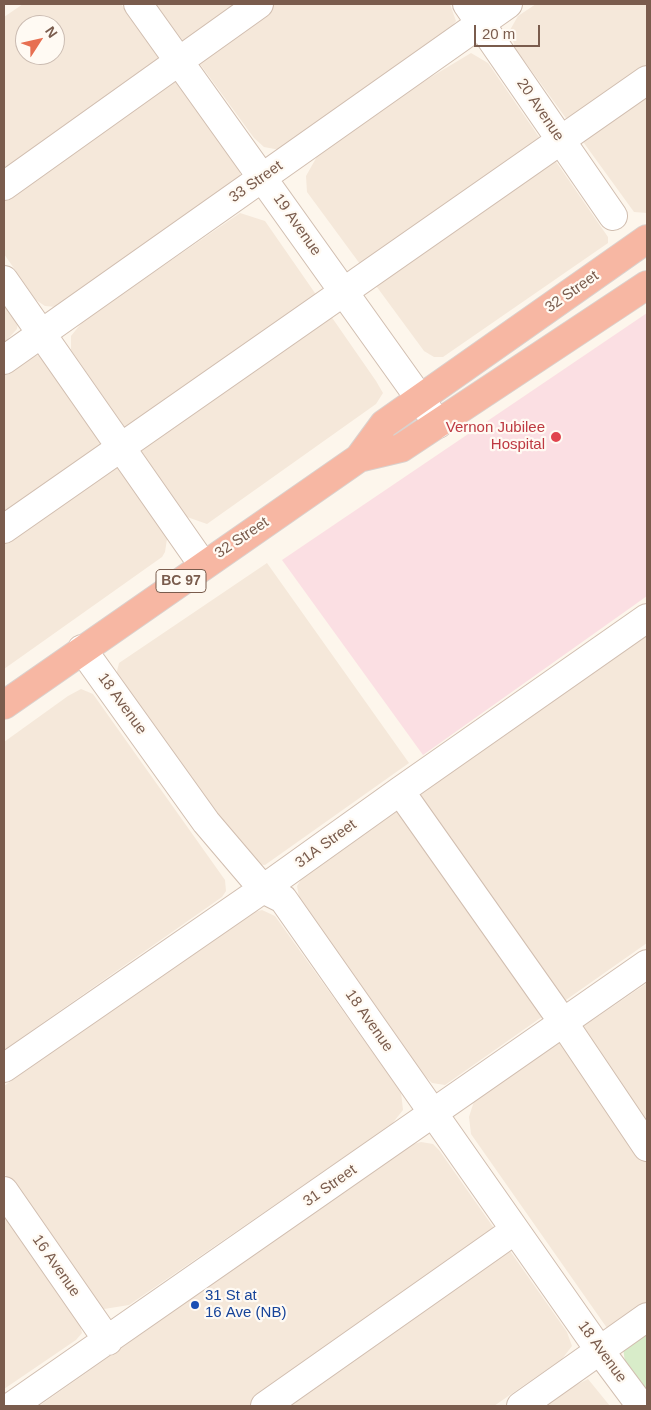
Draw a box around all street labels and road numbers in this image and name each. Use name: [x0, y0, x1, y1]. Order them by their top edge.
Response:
street label: 20 Avenue: [513, 75, 567, 145]
street label: 33 Street: [226, 157, 286, 207]
street label: 19 Avenue: [269, 191, 325, 259]
street label: 32 Street: [542, 267, 602, 317]
street label: 32 Street: [212, 514, 272, 562]
road number: BC 97: [156, 570, 206, 592]
street label: 18 Avenue: [94, 670, 150, 738]
street label: 31A Street: [292, 816, 360, 872]
street label: 18 Avenue: [341, 987, 397, 1055]
street label: 31 Street: [300, 1161, 360, 1211]
street label: 16 Avenue: [28, 1232, 84, 1300]
street label: 18 Avenue: [574, 1318, 630, 1386]

